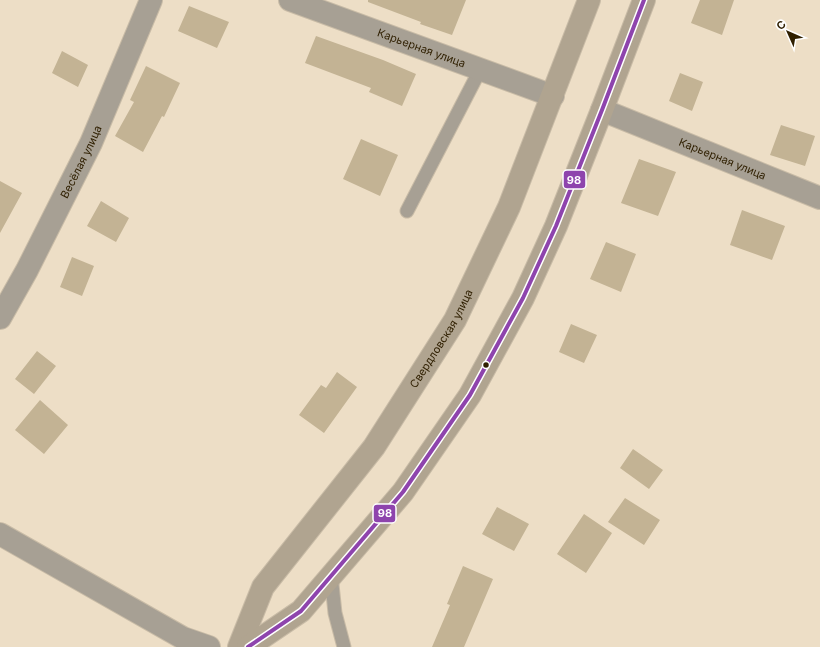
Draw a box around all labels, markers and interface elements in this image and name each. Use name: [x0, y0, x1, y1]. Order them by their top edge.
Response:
north arrow: [768, 12, 808, 52]
text: С: [773, 17, 789, 33]
street label: Карьерная улица: [375, 26, 468, 71]
street label: Весёлая улица: [57, 123, 105, 201]
street label: Карьерная улица: [677, 135, 768, 183]
line badge: 98: [563, 170, 586, 189]
text: 98: [567, 173, 581, 187]
street label: Свердловская улица: [407, 287, 476, 390]
unlabelled marker: [481, 360, 491, 370]
line badge: 98: [373, 504, 396, 523]
text: 98: [378, 506, 392, 520]

